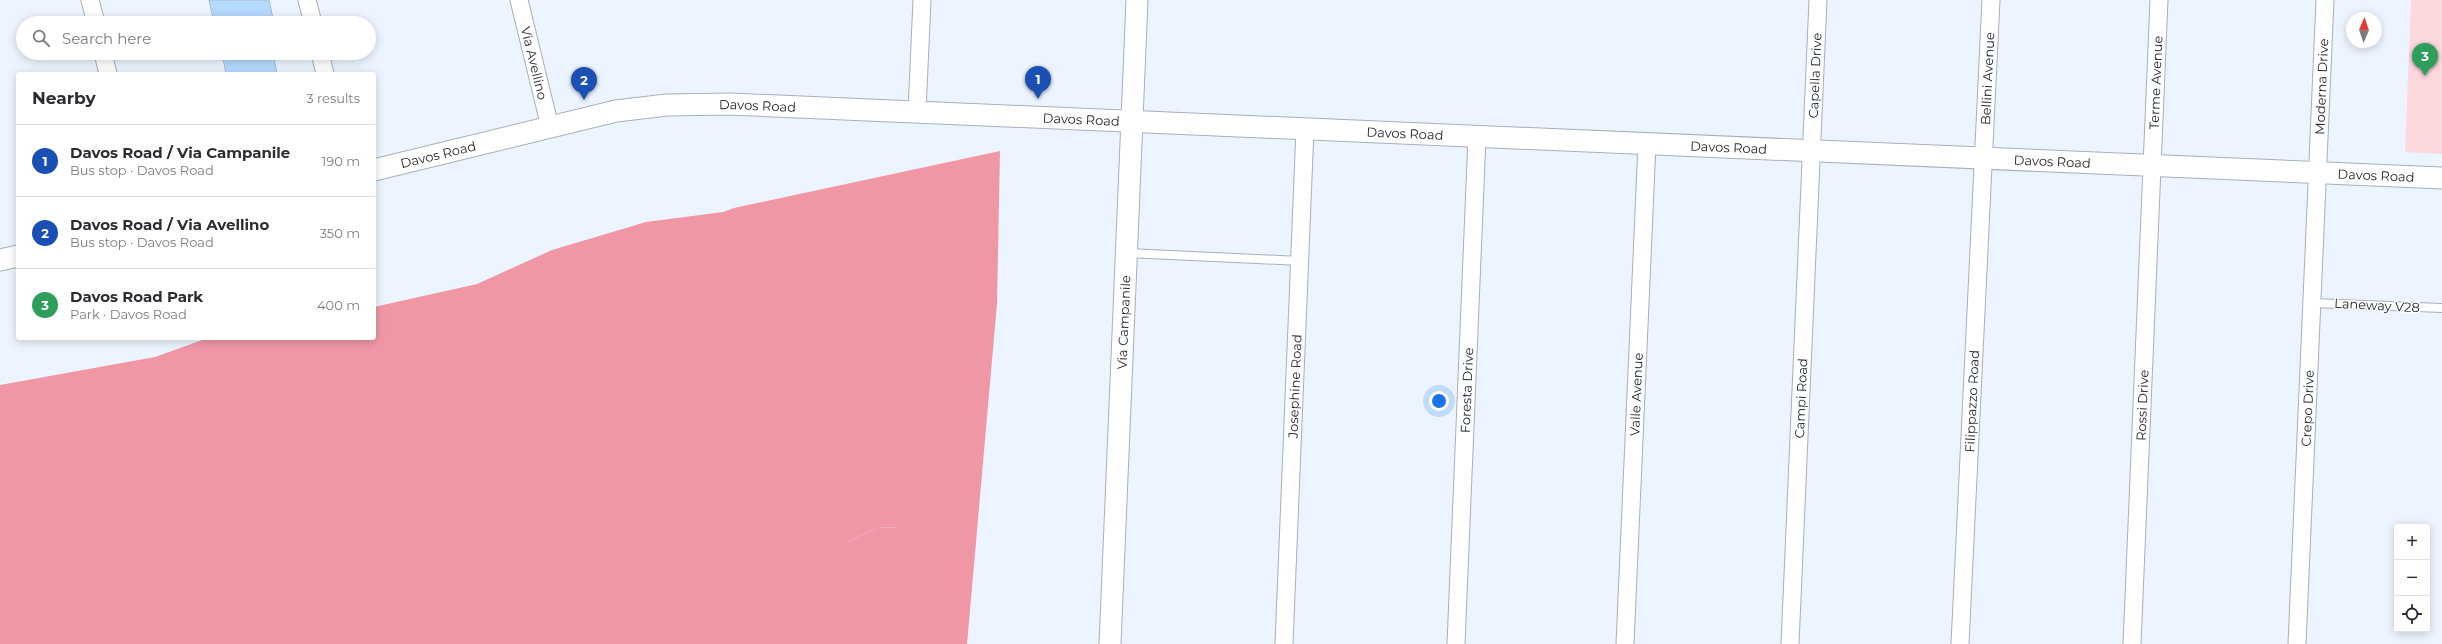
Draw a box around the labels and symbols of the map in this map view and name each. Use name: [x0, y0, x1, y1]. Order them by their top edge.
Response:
north arrow: [2346, 12, 2382, 48]
street label: Via Avellino: [518, 25, 551, 101]
street label: Capella Drive: [1805, 32, 1825, 119]
street label: Bellini Avenue: [1977, 32, 1997, 125]
street label: Terme Avenue: [2146, 35, 2166, 130]
street label: Moderna Drive: [2311, 38, 2331, 135]
pin: 3: [2412, 43, 2438, 76]
pin: 1: [1025, 66, 1051, 99]
pin: 2: [571, 67, 597, 100]
street label: Davos Road: [719, 96, 796, 115]
street label: Davos Road: [1042, 110, 1120, 129]
street label: Davos Road: [1366, 124, 1444, 143]
street label: Davos Road: [399, 137, 477, 171]
street label: Davos Road: [1690, 138, 1767, 157]
street label: Davos Road: [2013, 151, 2091, 171]
street label: Davos Road: [2337, 165, 2415, 185]
street label: Via Campanile: [1114, 275, 1133, 370]
street label: Laneway V28: [2334, 295, 2420, 315]
street label: Josephine Road: [1284, 334, 1305, 440]
street label: Foresta Drive: [1457, 347, 1476, 433]
street label: Filippazzo Road: [1961, 350, 1982, 453]
street label: Valle Avenue: [1626, 352, 1646, 436]
street label: Campi Road: [1791, 358, 1810, 439]
street label: Rossi Drive: [2133, 369, 2152, 441]
street label: Crepo Drive: [2298, 369, 2317, 447]
your location: [1429, 391, 1449, 411]

